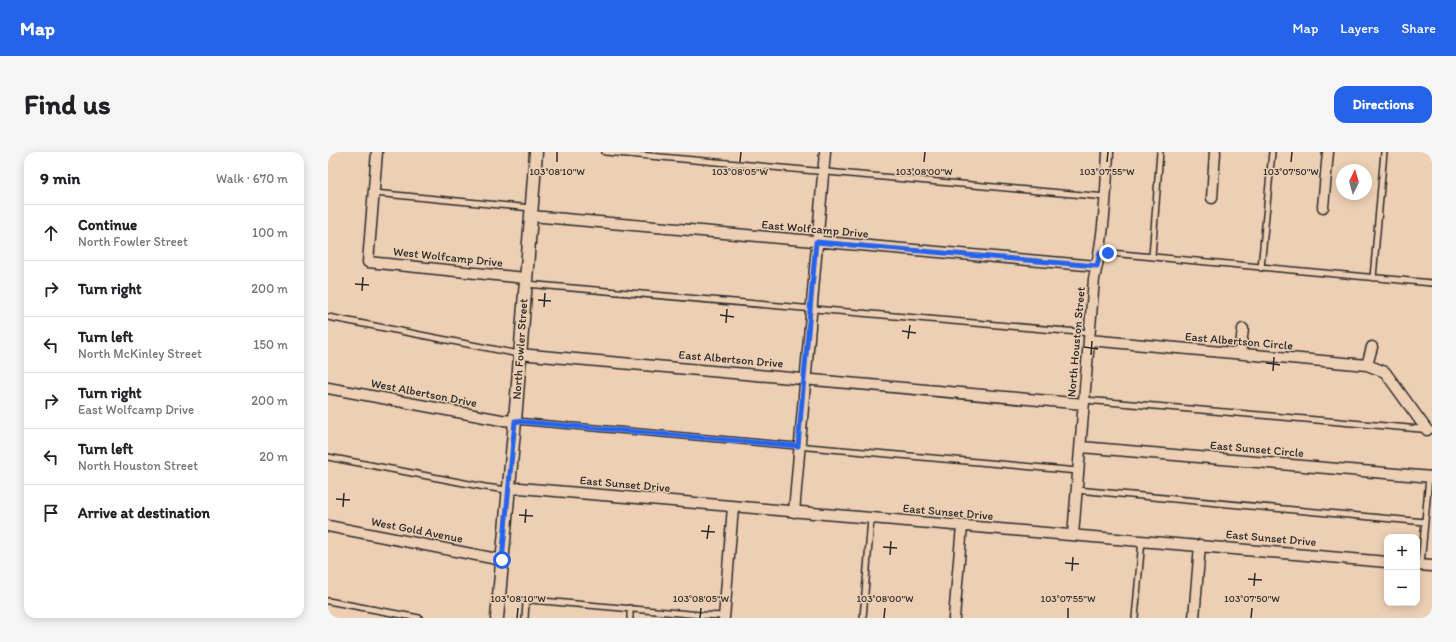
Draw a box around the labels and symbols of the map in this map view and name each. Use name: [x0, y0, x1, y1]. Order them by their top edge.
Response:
north arrow: [1336, 164, 1372, 200]
text: 103°08'10"W: [529, 165, 585, 178]
text: 103°08'05"W: [712, 165, 769, 178]
text: 103°08'00"W: [895, 165, 953, 178]
text: 103°07'55"W: [1080, 165, 1135, 178]
text: 103°07'50"W: [1263, 165, 1319, 178]
street label: East Wolfcamp Drive: [761, 217, 869, 241]
street label: West Wolfcamp Drive: [393, 244, 504, 270]
route end: [1099, 244, 1117, 262]
street label: North Houston Street: [1064, 286, 1088, 398]
street label: North Fowler Street: [509, 297, 531, 400]
street label: East Albertson Circle: [1184, 329, 1294, 353]
street label: East Albertson Drive: [678, 347, 784, 371]
street label: West Albertson Drive: [370, 376, 478, 410]
street label: East Sunset Circle: [1210, 438, 1305, 460]
street label: East Sunset Drive: [579, 473, 671, 495]
street label: East Sunset Drive: [902, 501, 994, 523]
street label: West Gold Avenue: [370, 514, 464, 546]
street label: East Sunset Drive: [1225, 527, 1317, 549]
route start: [493, 551, 511, 569]
text: 103°08'10"W: [490, 592, 546, 605]
text: 103°08'05"W: [673, 592, 730, 605]
text: 103°08'00"W: [856, 592, 914, 605]
text: 103°07'55"W: [1041, 592, 1096, 605]
text: 103°07'50"W: [1224, 592, 1280, 605]

